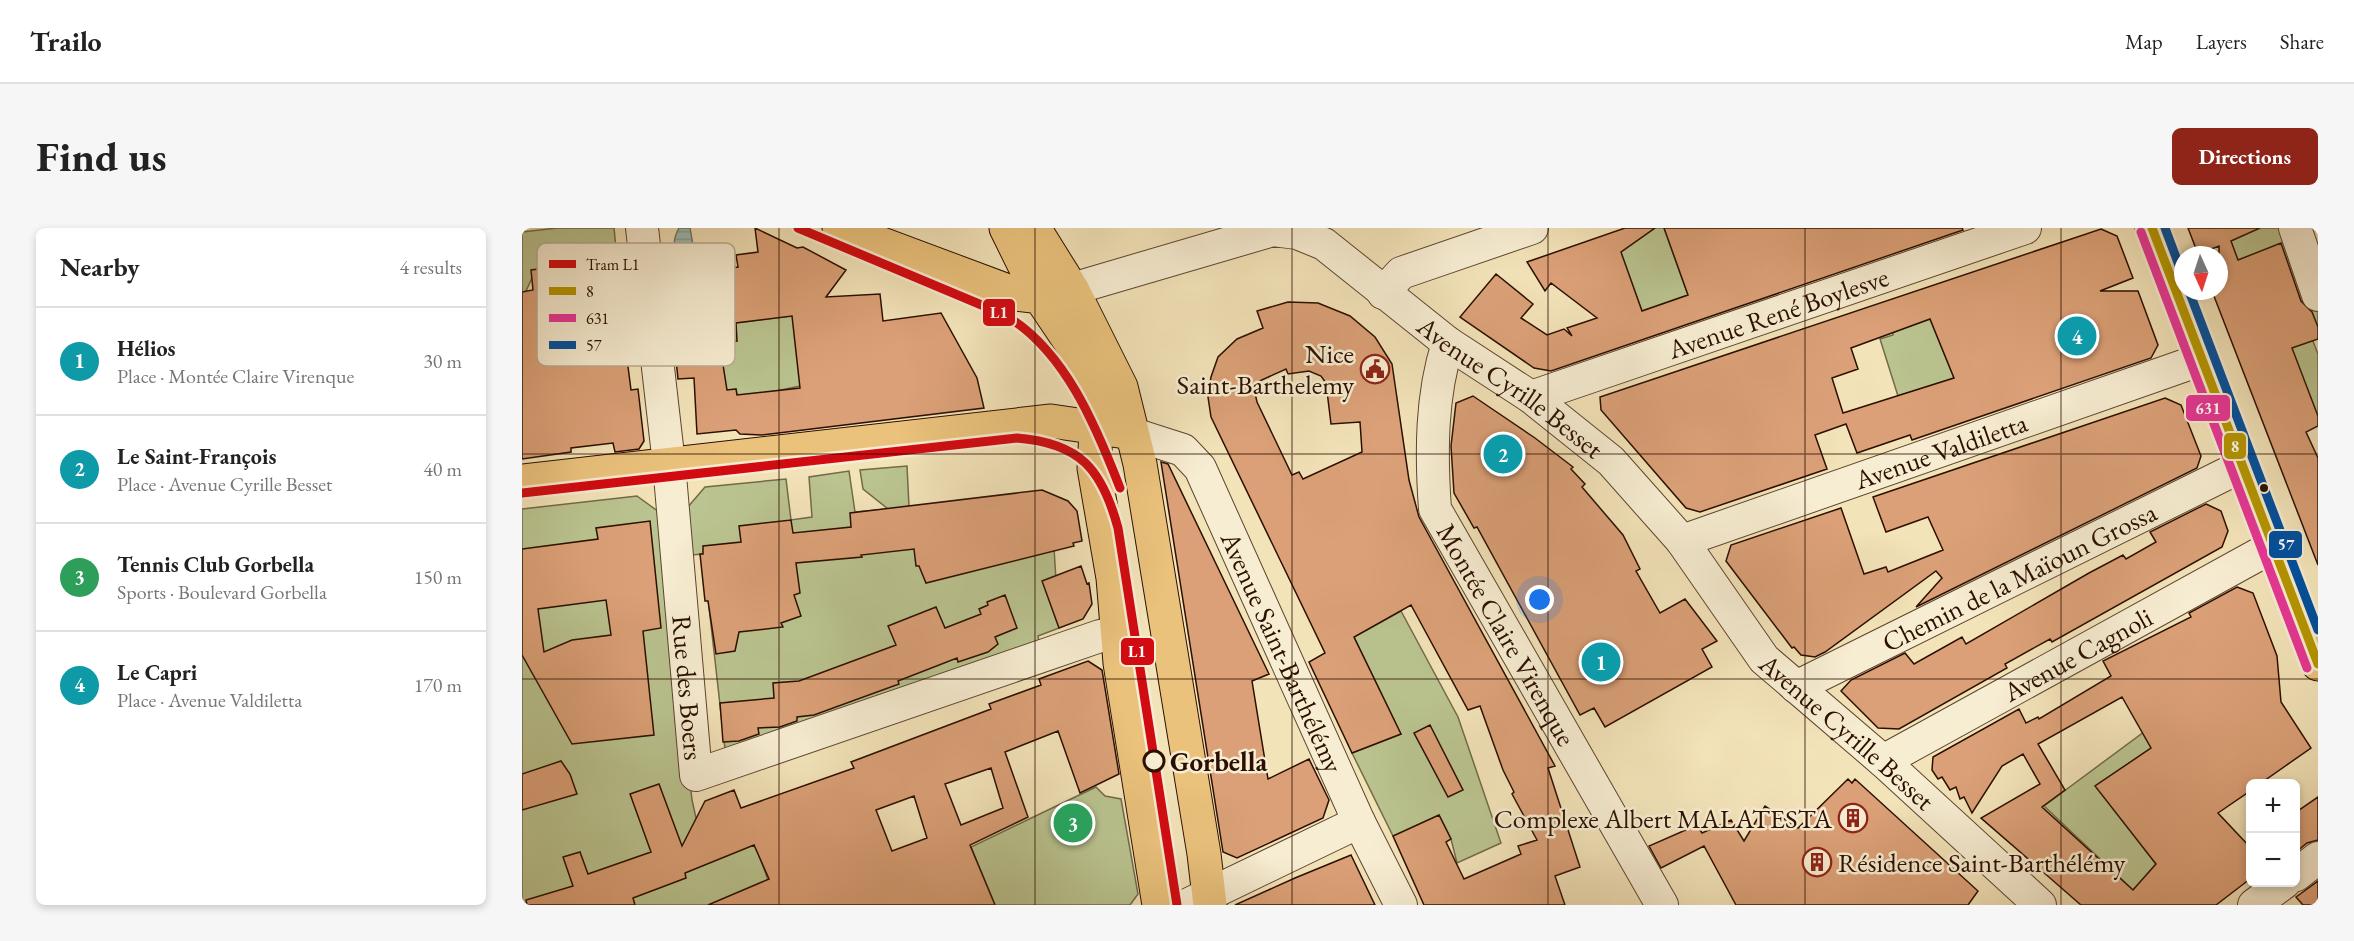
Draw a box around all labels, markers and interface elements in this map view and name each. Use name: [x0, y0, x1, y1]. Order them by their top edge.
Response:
text: Trailo: [30, 23, 102, 59]
text: Map: [2125, 28, 2163, 55]
text: Layers: [2196, 28, 2247, 55]
text: Share: [2280, 28, 2324, 55]
button: Directions: [2172, 128, 2318, 185]
text: Find us: [36, 129, 167, 184]
legend: [537, 243, 735, 366]
north arrow: [2174, 246, 2228, 300]
text: Nearby: [60, 250, 140, 284]
text: 4 results: [399, 254, 462, 280]
text: Tram L1: [586, 254, 640, 275]
street label: Avenue René Boylesve: [1662, 259, 1893, 367]
text: 8: [586, 281, 594, 302]
line badge: L1: [982, 298, 1016, 327]
text: L1: [990, 302, 1008, 323]
street label: Avenue Cyrille Besset: [1410, 307, 1611, 466]
text: 631: [586, 308, 609, 329]
pin: 4: [2058, 314, 2096, 358]
text: Hélios: [117, 334, 176, 363]
text: 57: [586, 335, 602, 356]
place label: Nice Saint-Barthelemy: [1177, 336, 1354, 402]
text: 1: [74, 348, 85, 374]
text: 30 m: [423, 348, 462, 374]
public building icon: Nice Saint-Barthelemy: [1359, 353, 1391, 385]
text: Place · Montée Claire Virenque: [117, 363, 354, 389]
line badge: 631: [2185, 394, 2231, 422]
text: 631: [2195, 398, 2221, 419]
street label: Avenue Valdiletta: [1849, 404, 2032, 497]
pin: 2: [1484, 432, 1522, 476]
line badge: 8: [2223, 432, 2247, 460]
text: 8: [2231, 436, 2239, 457]
text: Le Saint-François: [117, 442, 276, 471]
text: 2: [74, 456, 85, 482]
text: 40 m: [423, 456, 462, 482]
text: Place · Avenue Cyrille Besset: [117, 471, 332, 497]
unlabelled marker: [2258, 482, 2270, 494]
street label: Chemin de la Maïoun Grossa: [1876, 494, 2162, 659]
street label: Montée Claire Virenque: [1429, 517, 1584, 752]
street label: Avenue Saint-Barthélémy: [1213, 525, 1352, 778]
line badge: 57: [2268, 530, 2303, 559]
text: 57: [2278, 534, 2295, 555]
text: Tennis Club Gorbella: [117, 550, 314, 579]
text: 3: [74, 564, 85, 590]
text: 150 m: [414, 564, 462, 590]
text: Sports · Boulevard Gorbella: [117, 579, 327, 605]
your location: [1525, 585, 1554, 614]
street label: Avenue Cagnoli: [1996, 599, 2159, 710]
street label: Rue des Boers: [665, 614, 712, 762]
line badge: L1: [1120, 637, 1155, 666]
pin: 1: [1582, 640, 1620, 684]
text: L1: [1128, 641, 1146, 662]
street label: Avenue Cyrille Besset: [1752, 645, 1943, 818]
text: Le Capri: [117, 658, 197, 687]
text: 4: [74, 672, 85, 698]
text: 170 m: [414, 672, 462, 698]
text: Place · Avenue Valdiletta: [117, 687, 302, 713]
place label: Gorbella: [1170, 744, 1267, 779]
marker: Gorbella: [1143, 750, 1165, 772]
map controls: [2246, 779, 2300, 887]
button: +: [2246, 779, 2300, 833]
pin: 3: [1054, 800, 1092, 846]
place label: Complexe Albert MALATESTA: [1494, 801, 1832, 836]
building icon: Complexe Albert MALATESTA: [1837, 802, 1869, 834]
button: −: [2246, 833, 2300, 887]
place label: Résidence Saint-Barthélémy: [1838, 845, 2126, 880]
building icon: Résidence Saint-Barthélémy: [1801, 846, 1833, 878]

